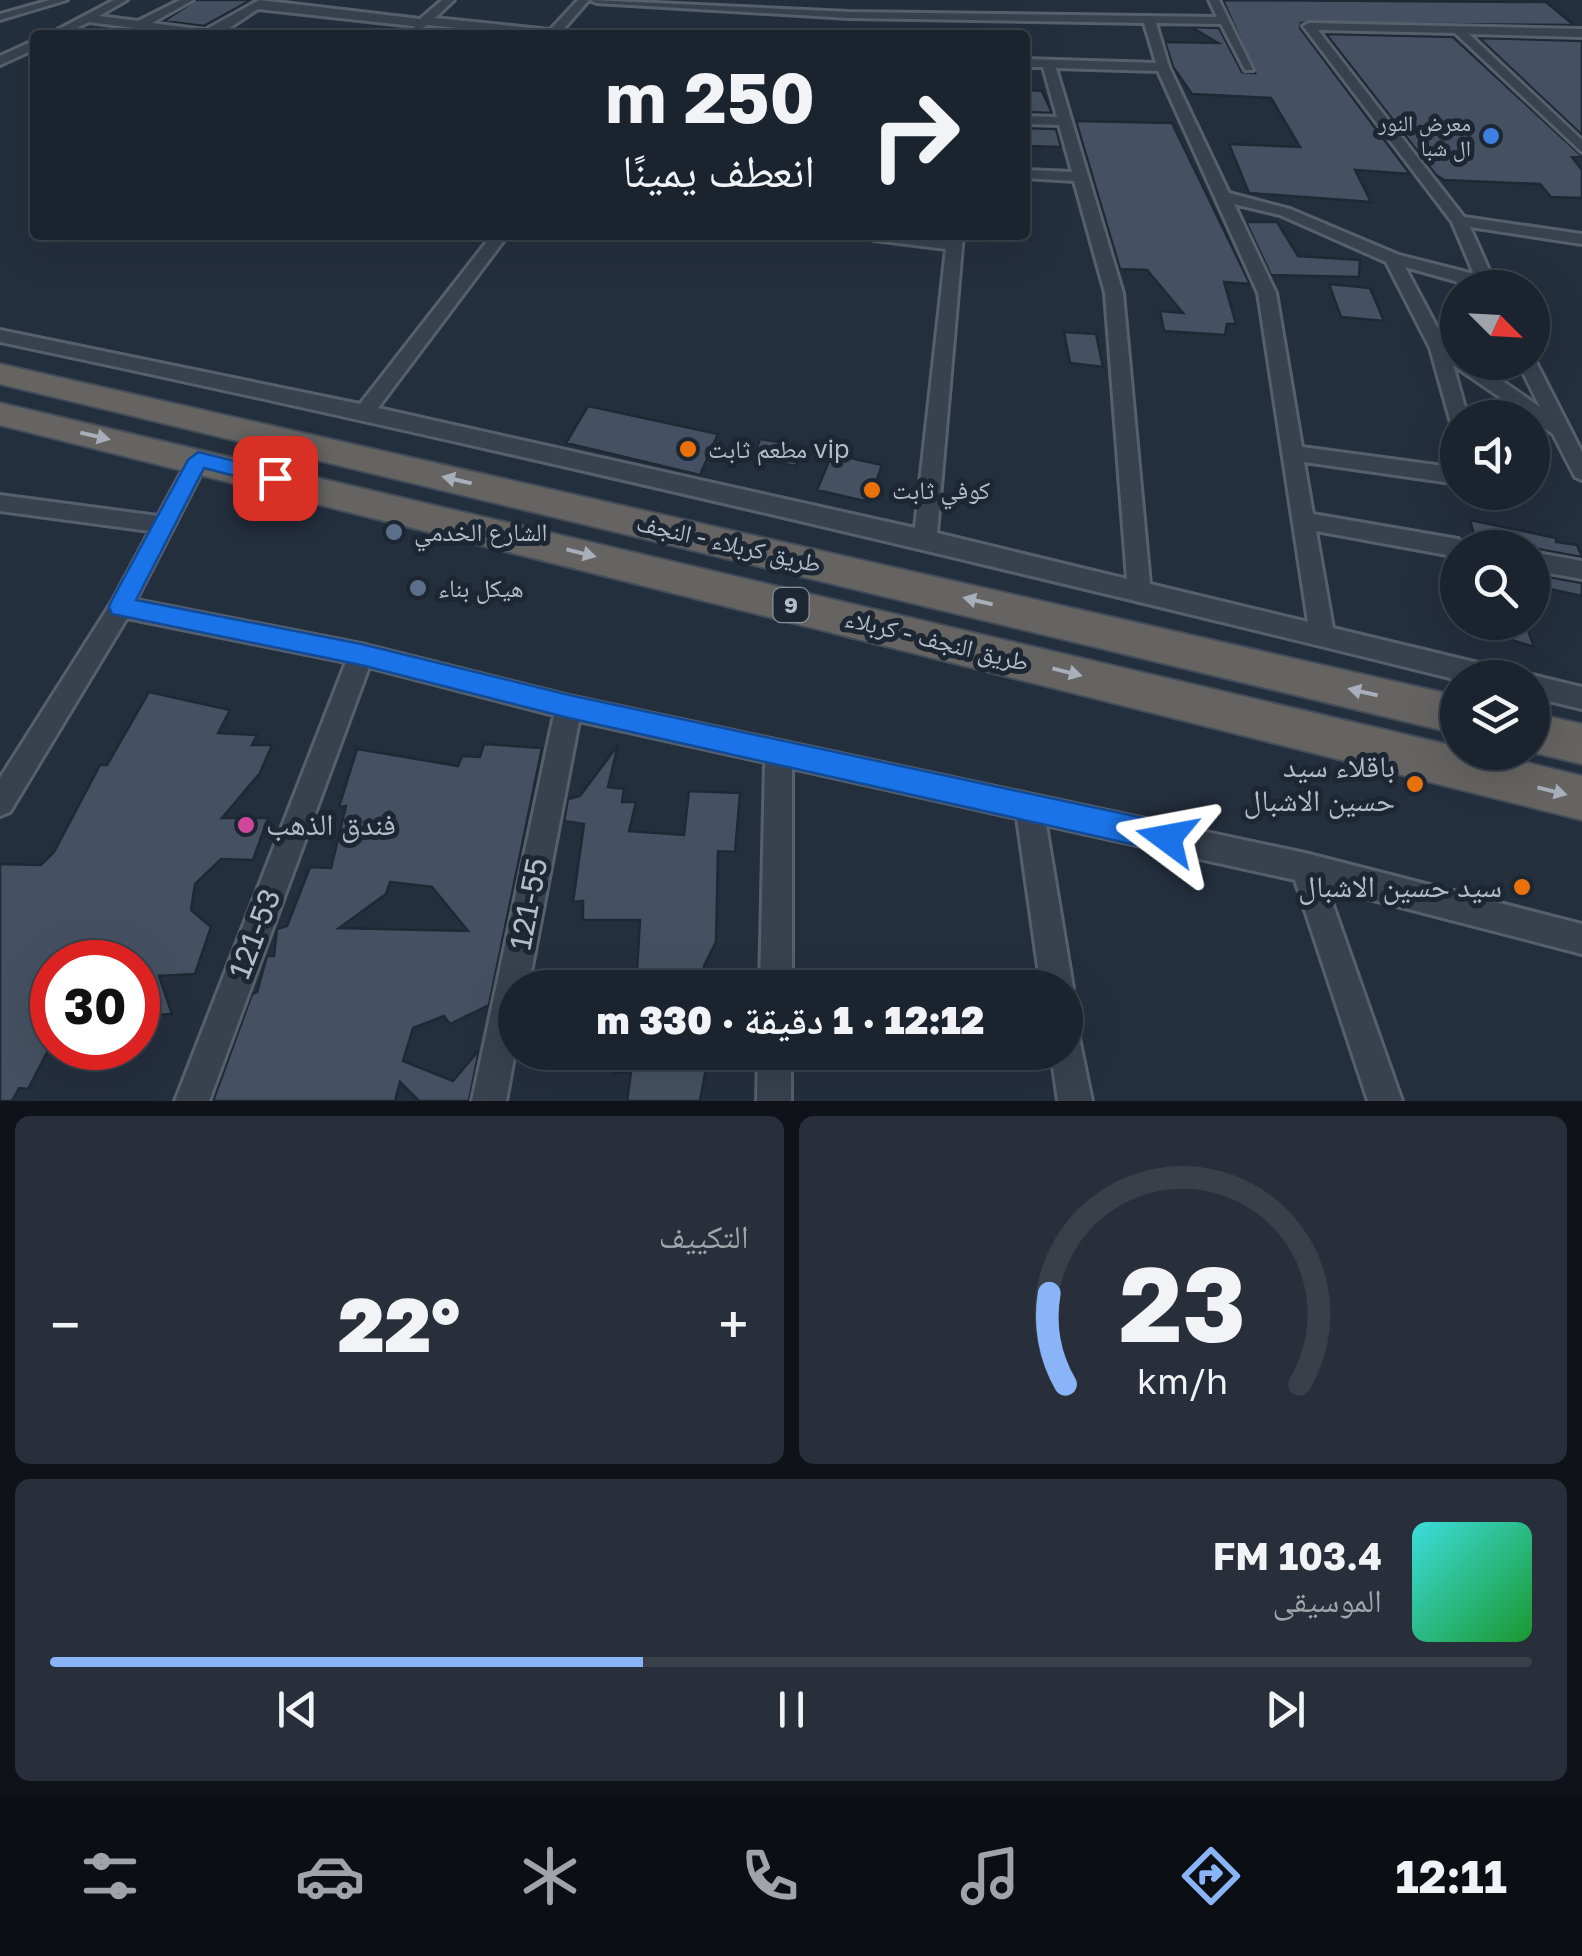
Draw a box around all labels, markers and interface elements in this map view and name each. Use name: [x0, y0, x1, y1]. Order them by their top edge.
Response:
text: 250 m: [605, 54, 815, 138]
icon: right: [850, 70, 980, 200]
place label: معرض النور ال شبا: [1377, 109, 1471, 162]
marker: معرض النور ال شبا: [1480, 125, 1502, 147]
text: انعطف يمينًا: [622, 143, 815, 197]
north arrow: [1440, 270, 1550, 380]
map controls: [1440, 270, 1550, 770]
button: sound: [1440, 400, 1550, 510]
one-way arrow: [80, 429, 111, 444]
place label: مطعم ثابت vip: [708, 433, 849, 466]
pin: [233, 436, 318, 521]
marker: مطعم ثابت vip: [677, 438, 699, 460]
icon: arrive: [248, 451, 303, 506]
one-way arrow: [441, 472, 472, 487]
place label: كوفي ثابت: [892, 474, 990, 510]
marker: كوفي ثابت: [861, 479, 883, 501]
street label: طريق کربلاء - النجف: [633, 506, 825, 580]
place label: الشارع الخدمي: [414, 516, 547, 552]
marker: الشارع الخدمي: [383, 521, 405, 543]
button: search: [1440, 530, 1550, 640]
one-way arrow: [566, 546, 597, 561]
place label: هيكل بناء: [438, 572, 524, 604]
marker: هيكل بناء: [407, 577, 429, 599]
road number: 9: [774, 588, 808, 622]
one-way arrow: [962, 593, 993, 608]
street label: طريق النجف - کربلاء: [842, 602, 1032, 678]
button: layers: [1440, 660, 1550, 770]
one-way arrow: [1052, 665, 1083, 680]
one-way arrow: [1347, 684, 1378, 699]
place label: باقلاء سيد حسين الاشبال: [1244, 748, 1395, 819]
marker: باقلاء سيد حسين الاشبال: [1404, 773, 1426, 795]
one-way arrow: [1537, 784, 1568, 799]
position arrow: [1115, 786, 1219, 890]
place label: فندق الذهب: [266, 806, 396, 843]
marker: فندق الذهب: [235, 814, 257, 836]
street label: 121-55: [502, 855, 555, 953]
place label: سيد حسين الاشبال: [1298, 868, 1502, 905]
marker: سيد حسين الاشبال: [1511, 876, 1533, 898]
street label: 121-53: [221, 884, 288, 983]
speed limit sign: 30: [30, 940, 160, 1070]
text: 12:12 · 1 دقيقة · 330 m: [597, 997, 984, 1042]
text: التكييف: [659, 1217, 749, 1255]
text: 23: [1119, 1240, 1246, 1365]
text: 22°: [338, 1278, 460, 1369]
text: −: [50, 1291, 80, 1357]
text: +: [718, 1291, 748, 1357]
text: km/h: [1137, 1359, 1228, 1402]
text: 103.4 FM: [1213, 1533, 1382, 1578]
text: الموسيقى: [1272, 1581, 1382, 1619]
icon: previous: [270, 1682, 325, 1737]
icon: pause: [764, 1682, 819, 1737]
icon: next: [1258, 1682, 1313, 1737]
icon: filters: [75, 1841, 145, 1911]
icon: car: [295, 1841, 365, 1911]
icon: climate: [515, 1841, 585, 1911]
icon: phone: [735, 1841, 805, 1911]
icon: music: [955, 1841, 1025, 1911]
icon: directions: [1176, 1841, 1246, 1911]
text: 12:11: [1396, 1849, 1507, 1903]

